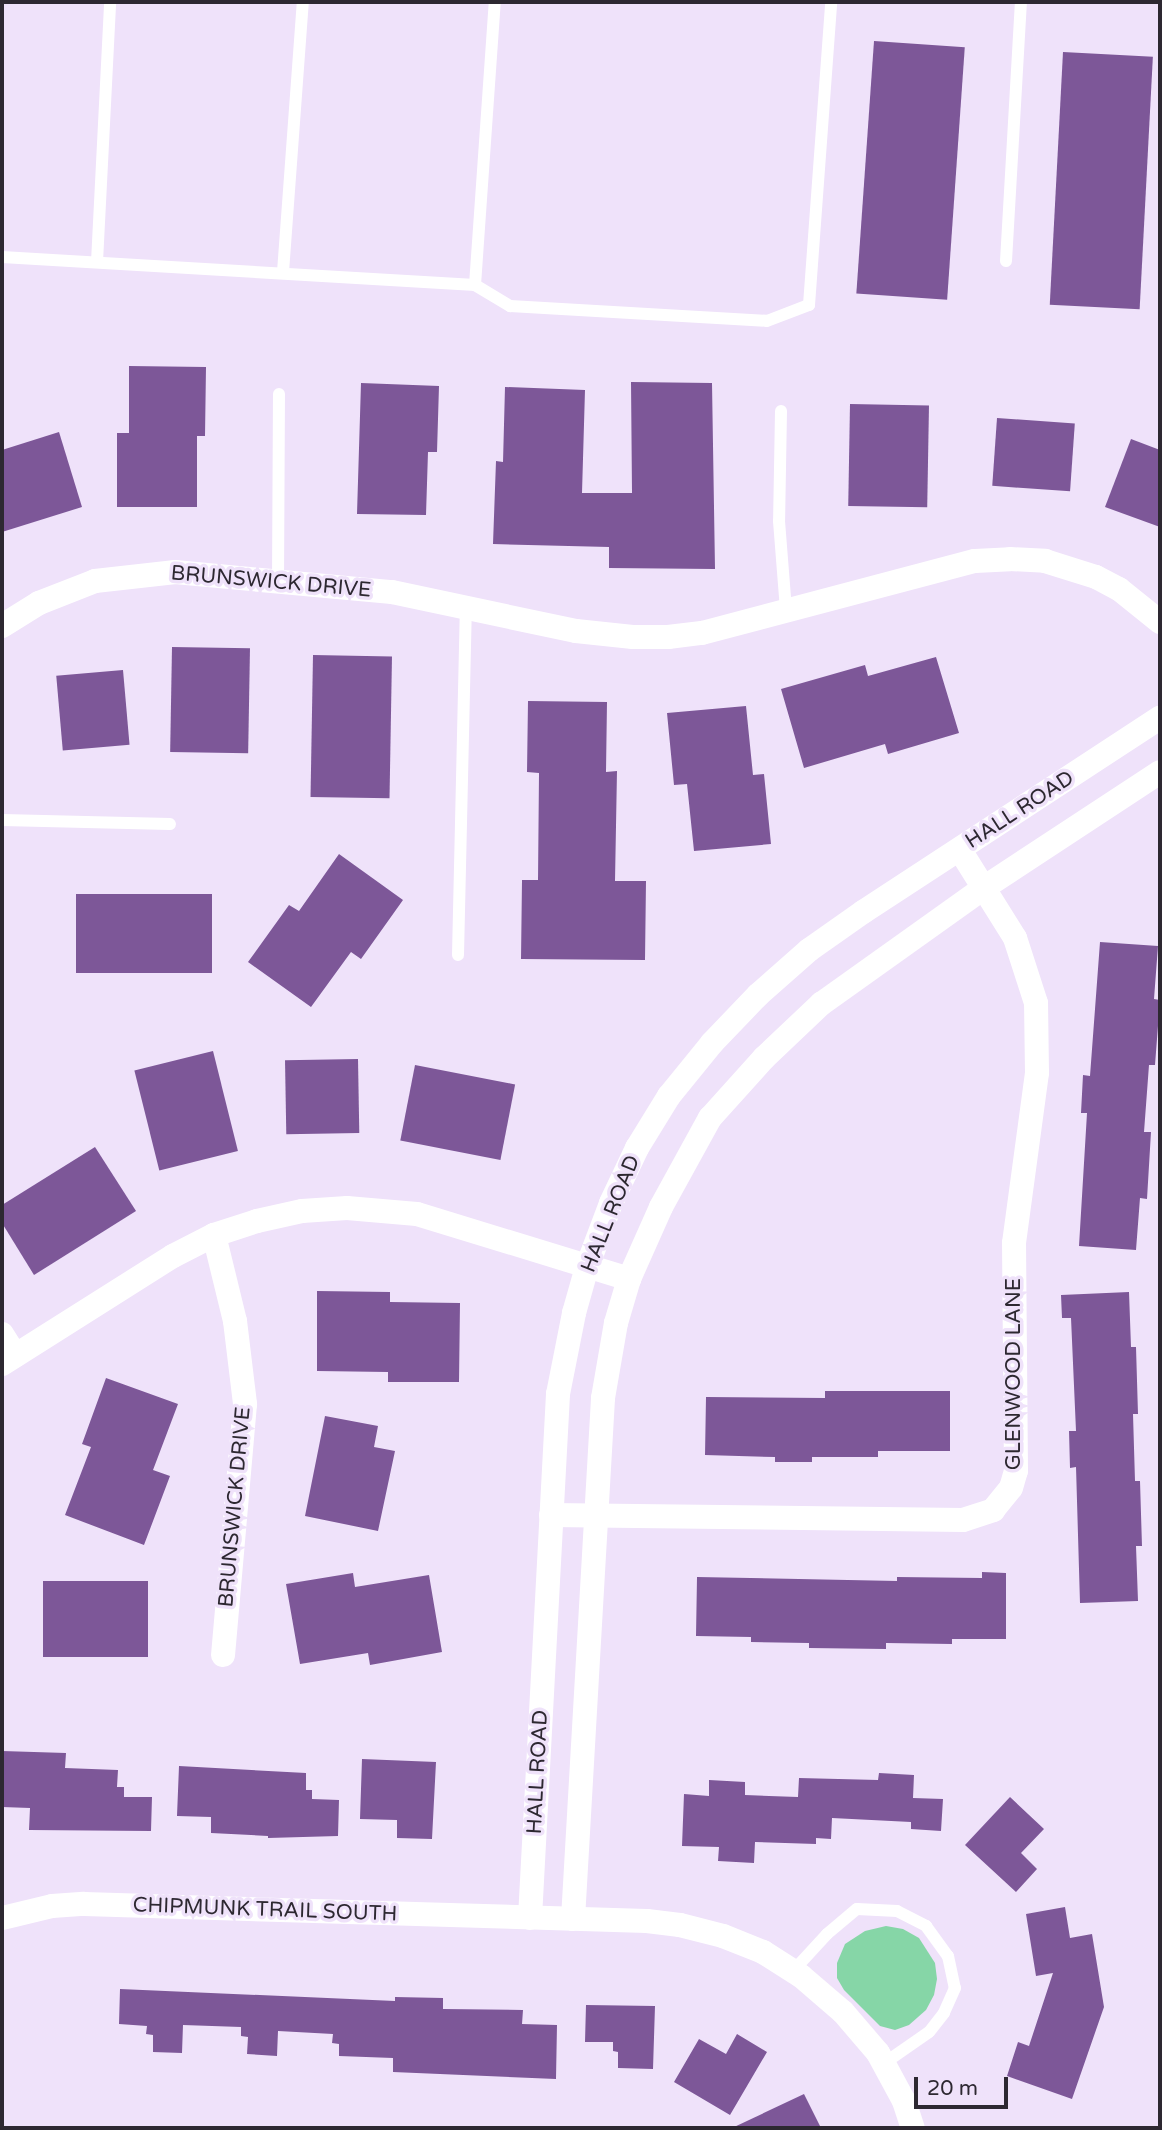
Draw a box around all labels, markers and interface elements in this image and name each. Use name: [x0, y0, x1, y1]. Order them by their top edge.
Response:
street label: BRUNSWICK DRIVE: [170, 561, 372, 603]
street label: HALL ROAD: [961, 766, 1079, 854]
street label: HALL ROAD: [576, 1152, 646, 1276]
street label: GLENWOOD LANE: [1001, 1278, 1027, 1470]
street label: BRUNSWICK DRIVE: [214, 1406, 256, 1608]
street label: HALL ROAD: [522, 1709, 554, 1835]
street label: CHIPMUNK TRAIL SOUTH: [132, 1893, 398, 1927]
scale bar: [917, 2064, 1012, 2108]
text: 20 m: [927, 2076, 978, 2101]

